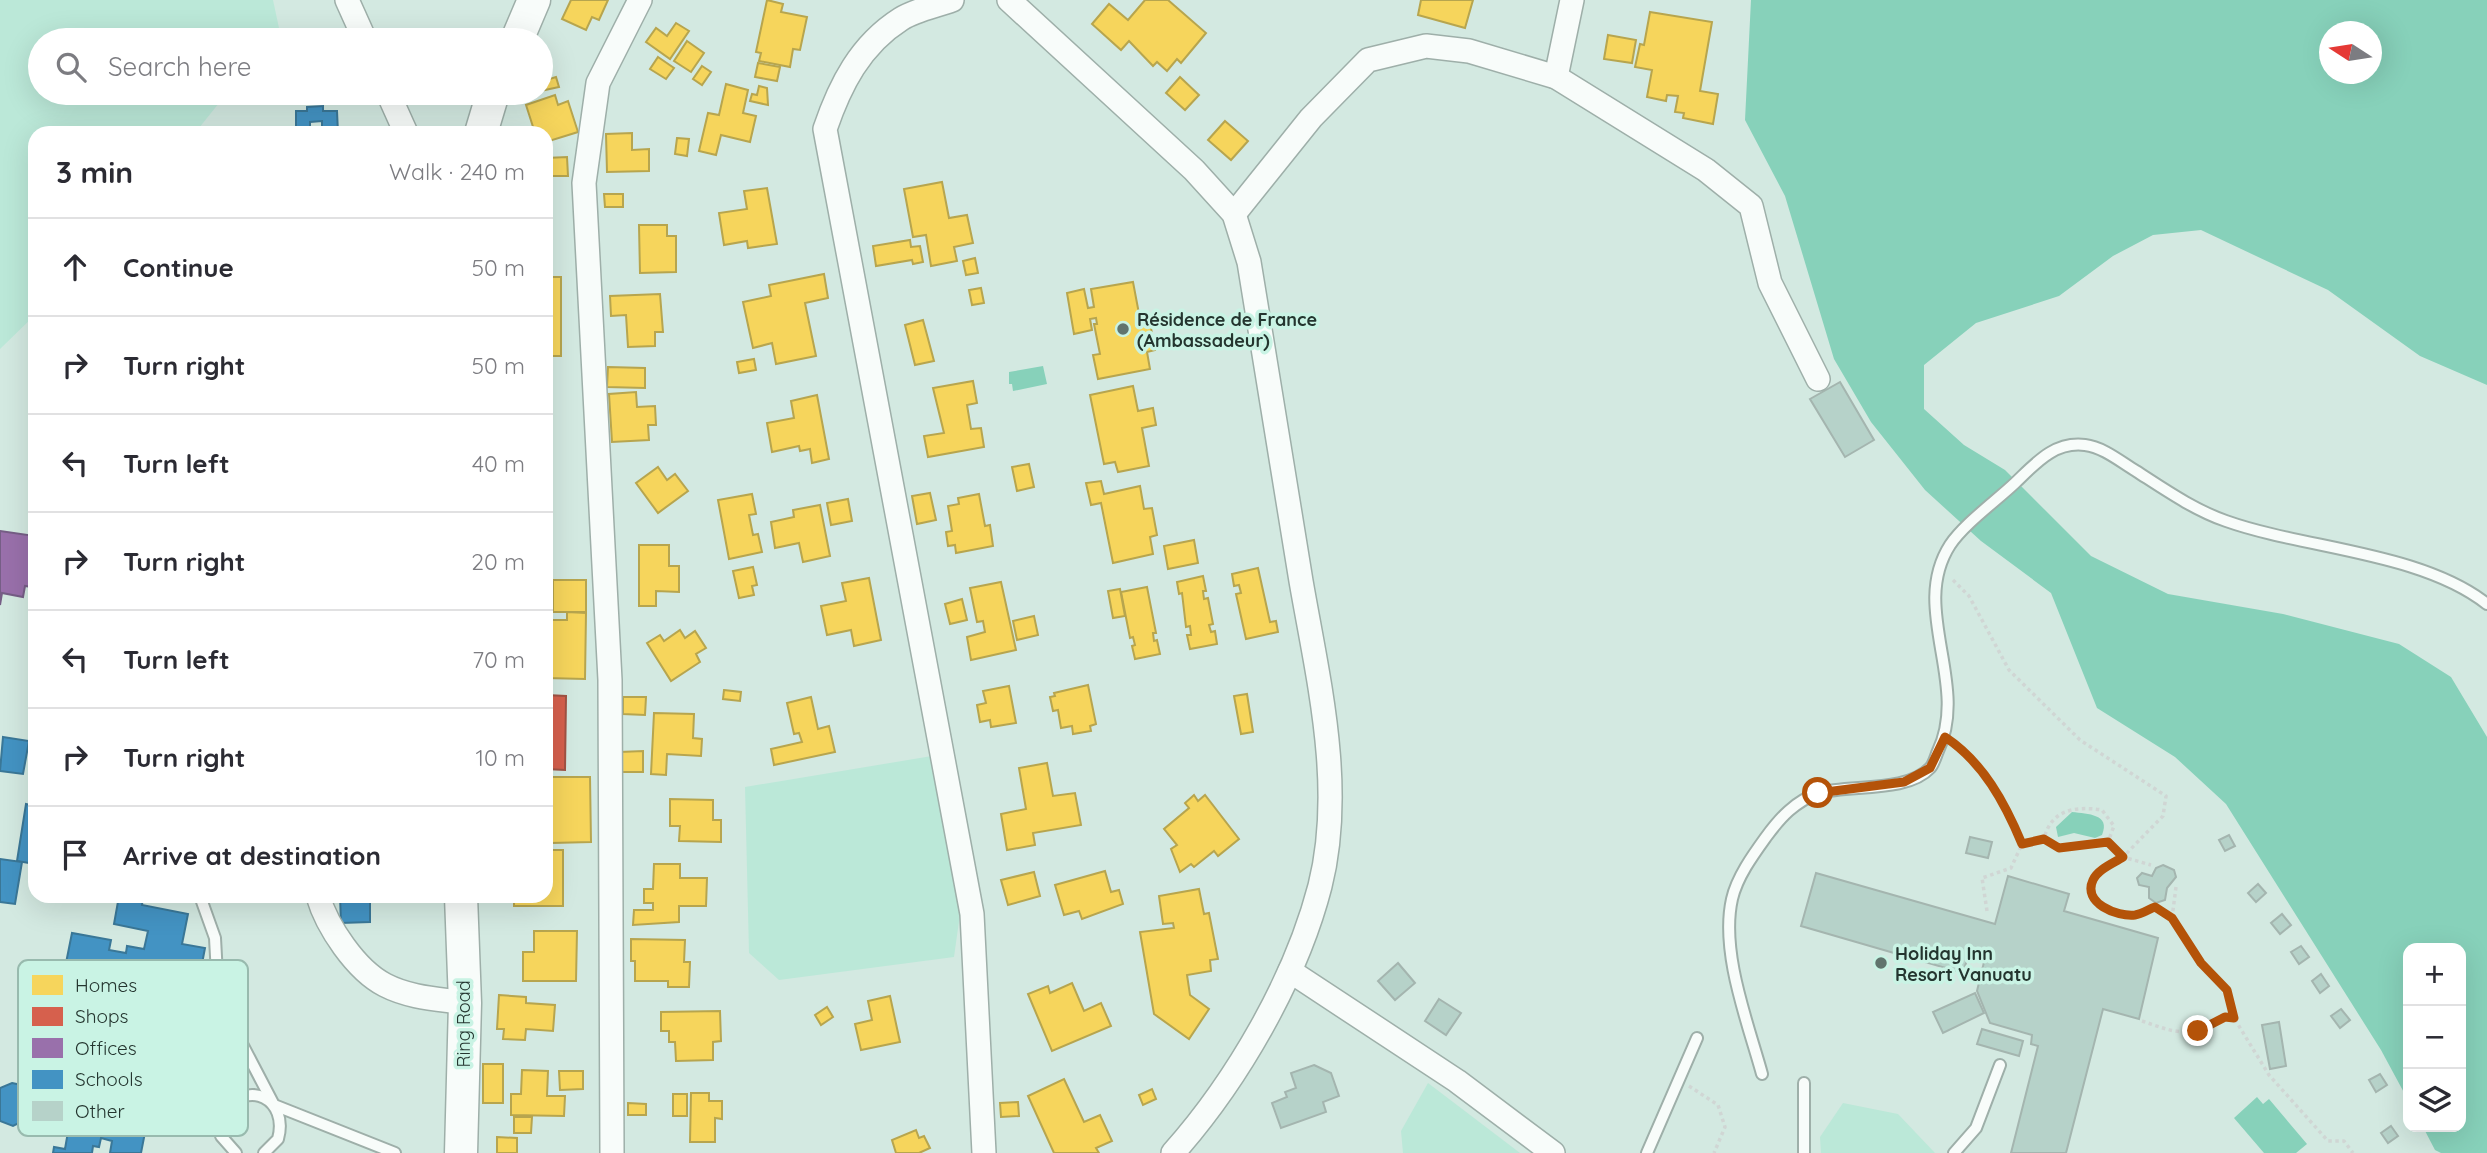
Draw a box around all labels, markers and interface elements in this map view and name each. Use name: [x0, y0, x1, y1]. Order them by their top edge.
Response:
north arrow: [2319, 21, 2382, 84]
search box: [28, 28, 553, 105]
icon: search: [52, 48, 90, 86]
text: Search here: [108, 50, 252, 83]
text: 3 min: [56, 153, 133, 191]
text: Walk · 240 m: [389, 157, 525, 186]
icon: ahead: [56, 248, 94, 286]
text: Continue: [123, 251, 234, 284]
text: 50 m: [472, 253, 525, 282]
place label: Résidence de France (Ambassadeur): [1137, 308, 1317, 352]
marker: Résidence de France (Ambassadeur): [1115, 321, 1131, 337]
icon: right: [56, 346, 94, 384]
text: Turn right: [123, 349, 245, 382]
text: 50 m: [472, 351, 525, 380]
icon: left: [56, 444, 94, 482]
text: Turn left: [123, 447, 230, 480]
text: 40 m: [472, 449, 525, 478]
icon: right: [56, 542, 94, 580]
text: Turn right: [123, 545, 245, 578]
text: 20 m: [471, 547, 525, 576]
icon: left: [56, 640, 94, 678]
text: Turn left: [123, 643, 230, 676]
text: 70 m: [472, 645, 525, 674]
icon: right: [56, 738, 94, 776]
text: Turn right: [123, 741, 245, 774]
text: 10 m: [476, 743, 525, 772]
route start: [1802, 777, 1833, 808]
icon: arrive: [56, 836, 94, 874]
text: Arrive at destination: [123, 839, 381, 872]
place label: Holiday Inn Resort Vanuatu: [1895, 942, 2032, 986]
map controls: [2403, 943, 2466, 1132]
button: +: [2403, 943, 2466, 1006]
marker: Holiday Inn Resort Vanuatu: [1873, 955, 1889, 971]
legend: [18, 960, 248, 1136]
text: Homes: [75, 973, 137, 997]
street label: Ring Road: [452, 980, 475, 1068]
text: Shops: [75, 1004, 128, 1028]
button: −: [2403, 1006, 2466, 1069]
route end: [2182, 1015, 2213, 1046]
text: Offices: [75, 1036, 137, 1060]
text: Schools: [75, 1067, 143, 1091]
button: layers: [2403, 1069, 2466, 1132]
text: Other: [75, 1099, 126, 1123]

